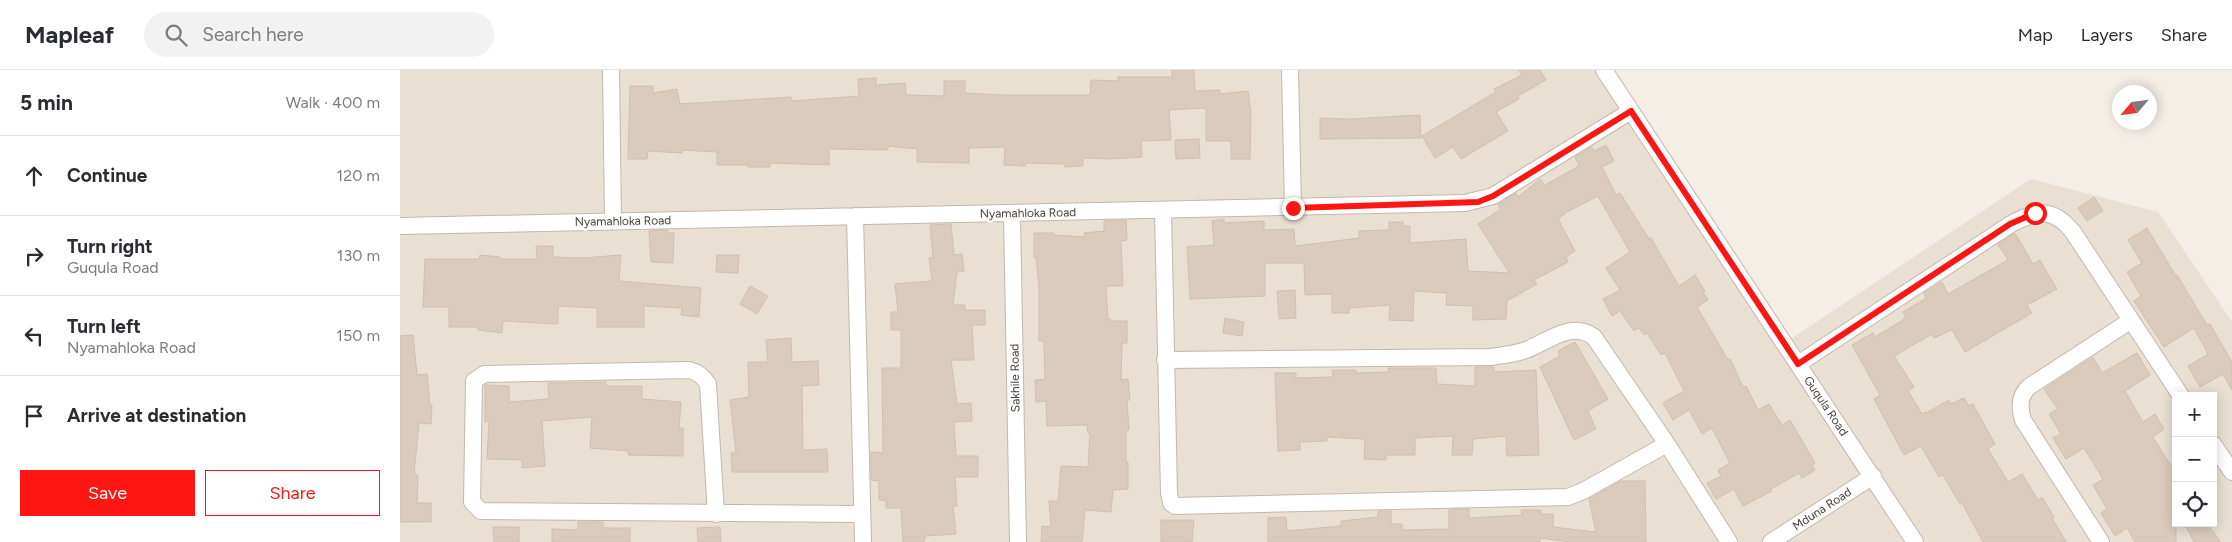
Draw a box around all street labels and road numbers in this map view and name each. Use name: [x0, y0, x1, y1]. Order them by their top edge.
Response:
street label: Nyamahloka Road: [980, 205, 1076, 221]
street label: Nyamahloka Road: [575, 213, 671, 229]
street label: Sakhile Road: [1007, 344, 1023, 412]
street label: Guqula Road: [1801, 374, 1851, 438]
street label: Mduna Road: [1790, 485, 1854, 533]

